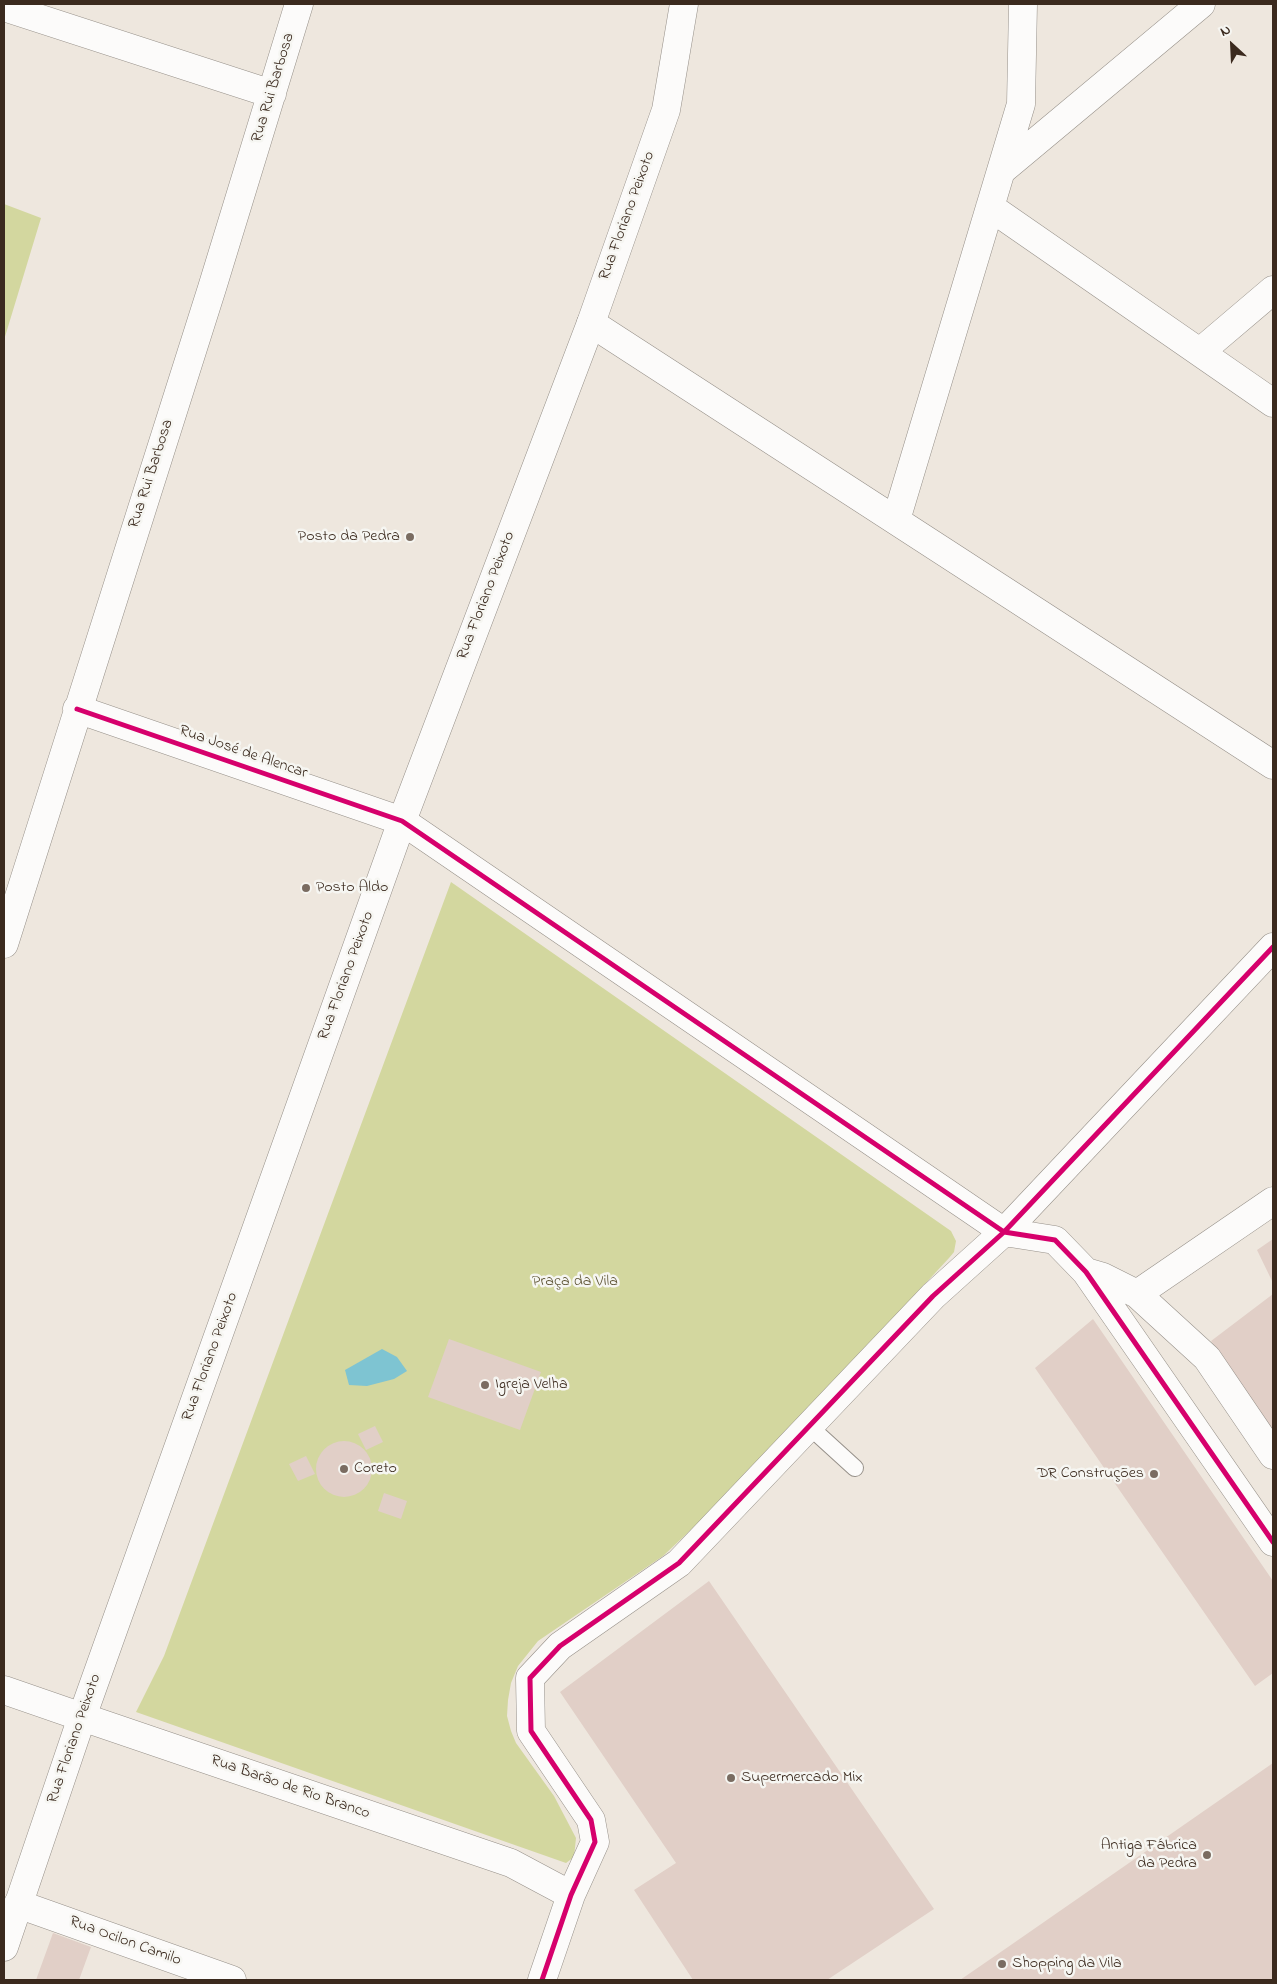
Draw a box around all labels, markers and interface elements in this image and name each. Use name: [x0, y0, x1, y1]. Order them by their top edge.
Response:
text: N: [1217, 19, 1234, 42]
north arrow: [1207, 20, 1257, 70]
street label: Rua Rui Barbosa: [248, 31, 300, 145]
street label: Rua Floriano Peixoto: [596, 149, 660, 283]
street label: Rua Rui Barbosa: [125, 417, 179, 531]
place label: Posto da Pedra: [298, 527, 400, 547]
street label: Rua Floriano Peixoto: [454, 529, 520, 663]
marker: Posto da Pedra: [404, 531, 416, 543]
street label: Rua José de Alencar: [176, 722, 310, 784]
place label: Posto Aldo: [316, 878, 388, 898]
marker: Posto Aldo: [300, 882, 312, 894]
street label: Rua Floriano Peixoto: [315, 909, 379, 1043]
park label: Praça da Vila: [532, 1272, 618, 1292]
street label: Rua Floriano Peixoto: [179, 1290, 243, 1424]
place label: Igreja Velha: [495, 1375, 568, 1395]
marker: Igreja Velha: [479, 1379, 491, 1391]
place label: Coreto: [354, 1459, 397, 1479]
marker: Coreto: [338, 1463, 350, 1475]
place label: DR Construções: [1037, 1464, 1144, 1484]
marker: DR Construções: [1148, 1468, 1160, 1480]
street label: Rua Floriano Peixoto: [44, 1672, 106, 1806]
street label: Rua Barão de Rio Branco: [208, 1752, 372, 1824]
place label: Supermercado Mix: [741, 1768, 863, 1788]
marker: Supermercado Mix: [725, 1772, 737, 1784]
place label: Antiga Fábrica da Pedra: [1101, 1836, 1197, 1874]
marker: Antiga Fábrica da Pedra: [1201, 1849, 1213, 1861]
street label: Rua Ocilon Camilo: [66, 1913, 184, 1971]
place label: Shopping da Vila: [1012, 1954, 1122, 1974]
marker: Shopping da Vila: [996, 1958, 1008, 1970]

